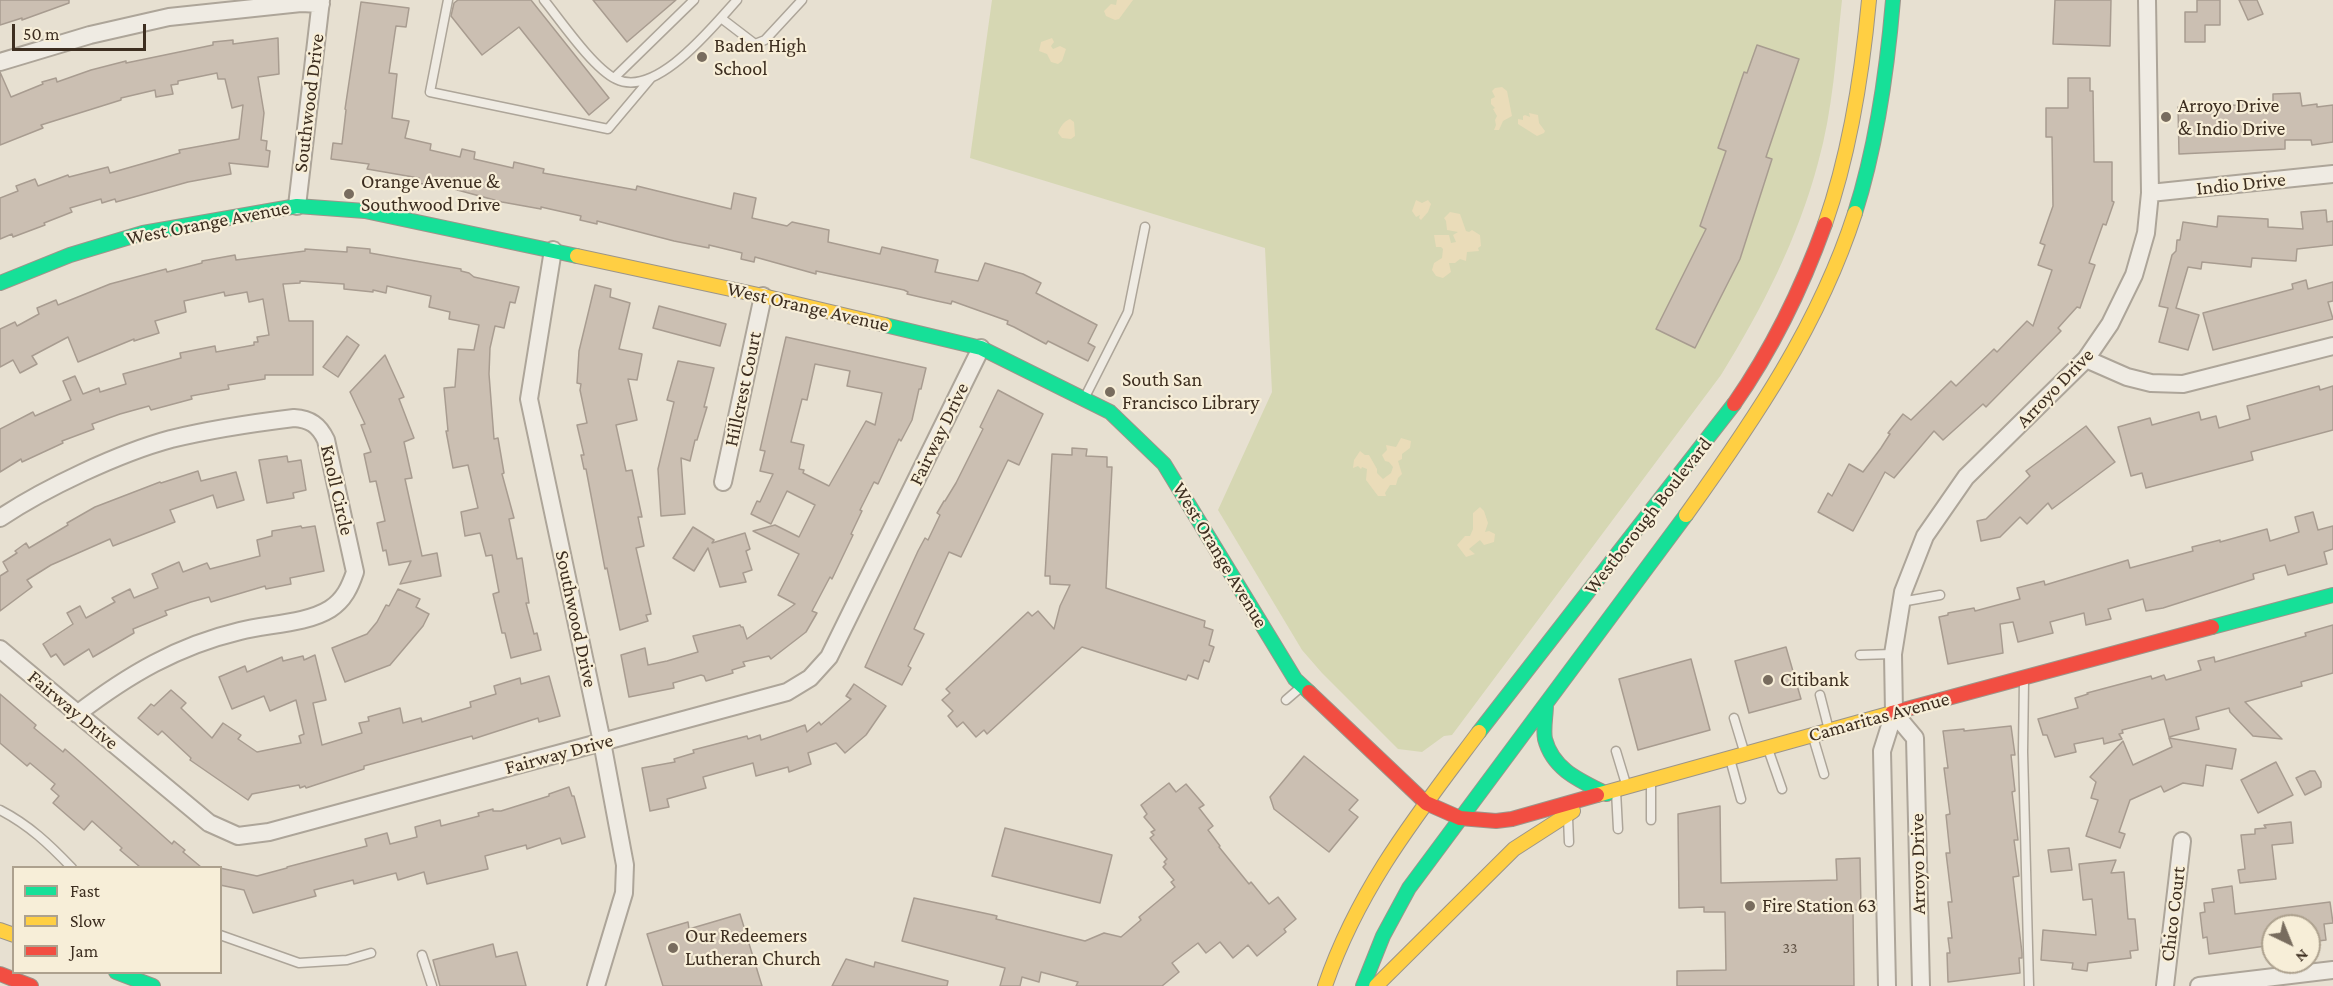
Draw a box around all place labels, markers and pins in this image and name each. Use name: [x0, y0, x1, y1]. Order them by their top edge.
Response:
place label: Baden High School: [714, 34, 807, 81]
marker: Baden High School: [695, 50, 709, 64]
place label: Arroyo Drive & Indio Drive: [2178, 94, 2285, 141]
marker: Arroyo Drive & Indio Drive: [2159, 110, 2173, 124]
place label: Orange Avenue & Southwood Drive: [361, 170, 500, 217]
marker: Orange Avenue & Southwood Drive: [342, 187, 356, 201]
place label: South San Francisco Library: [1122, 368, 1260, 415]
marker: South San Francisco Library: [1103, 385, 1117, 399]
place label: Citibank: [1780, 668, 1849, 692]
marker: Citibank: [1761, 673, 1775, 687]
place label: Fire Station 63: [1762, 894, 1877, 918]
marker: Fire Station 63: [1743, 899, 1757, 913]
place label: Our Redeemers Lutheran Church: [685, 924, 821, 971]
marker: Our Redeemers Lutheran Church: [666, 941, 680, 955]

